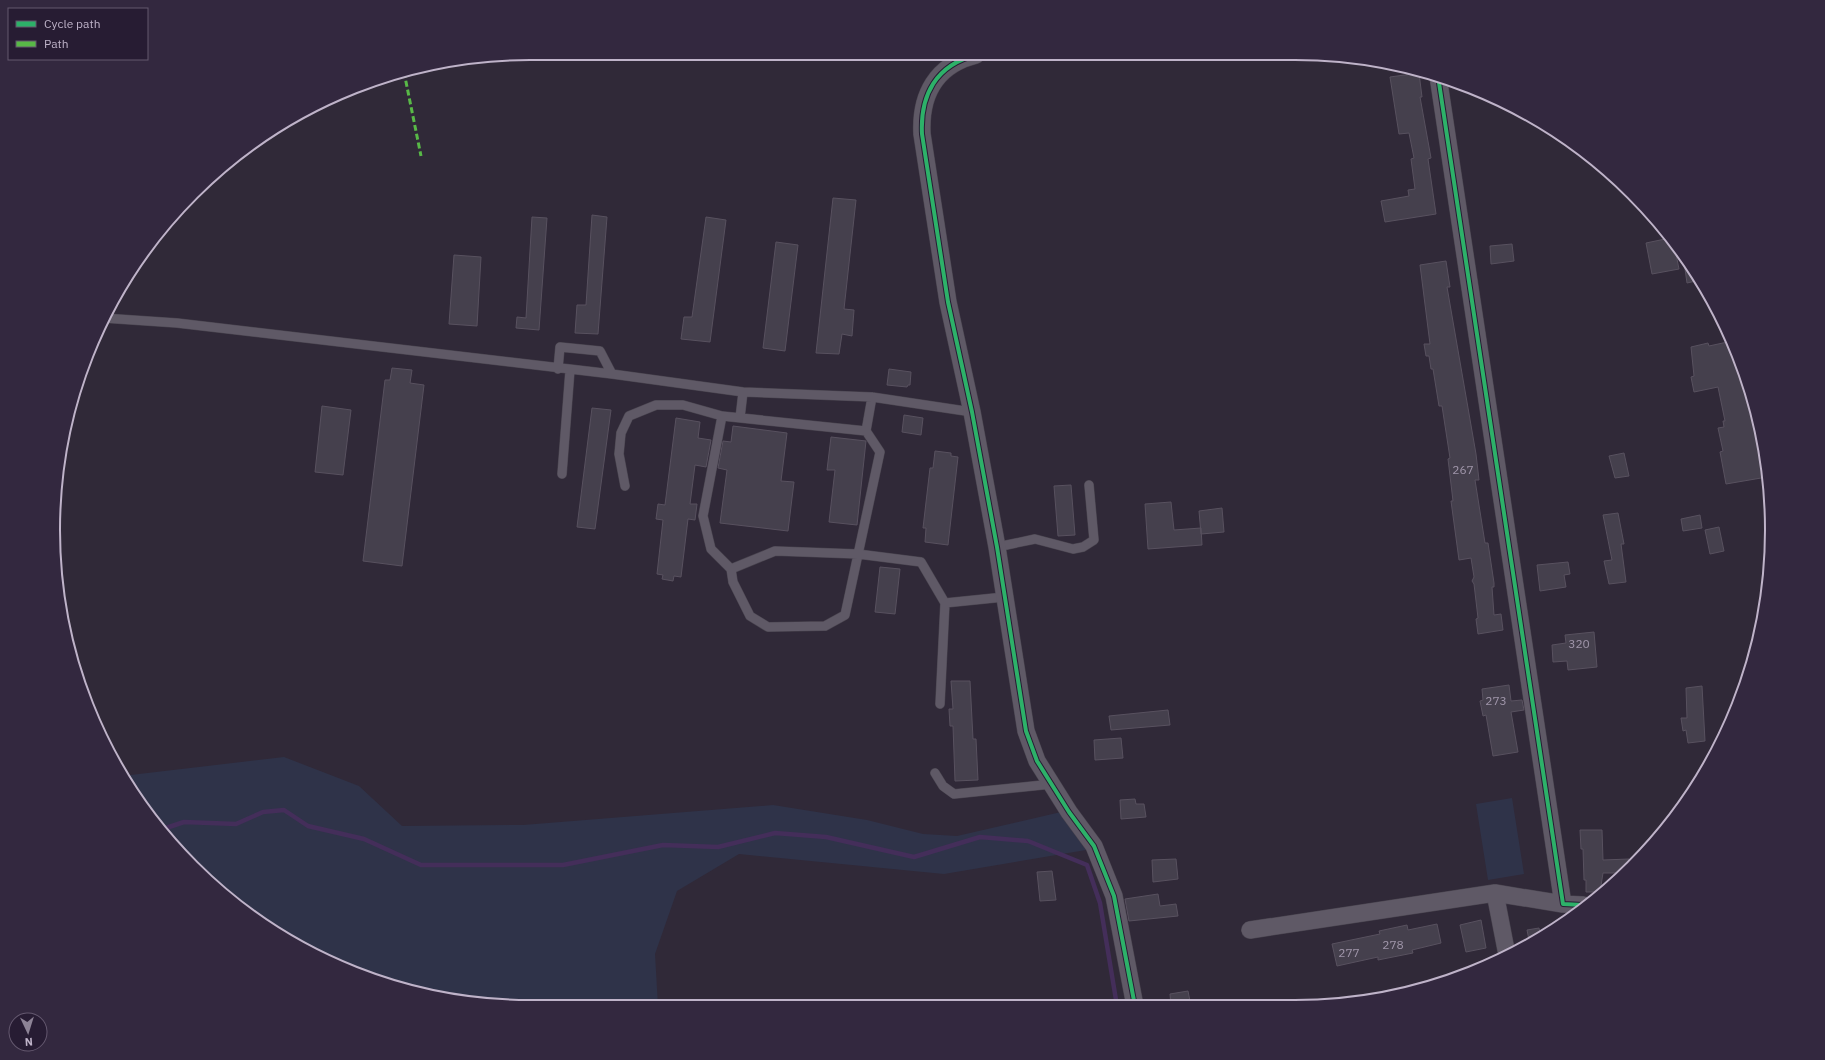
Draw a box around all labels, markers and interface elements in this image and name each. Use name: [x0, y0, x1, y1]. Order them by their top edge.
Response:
legend: [8, 8, 148, 60]
text: Cycle path: [44, 16, 101, 31]
text: Path: [44, 36, 69, 51]
house number: 267: [1452, 462, 1474, 477]
house number: 320: [1568, 636, 1590, 651]
house number: 273: [1485, 693, 1507, 708]
house number: 278: [1382, 937, 1404, 952]
house number: 277: [1338, 945, 1360, 960]
north arrow: [8, 1012, 48, 1052]
text: N: [24, 1035, 33, 1049]

